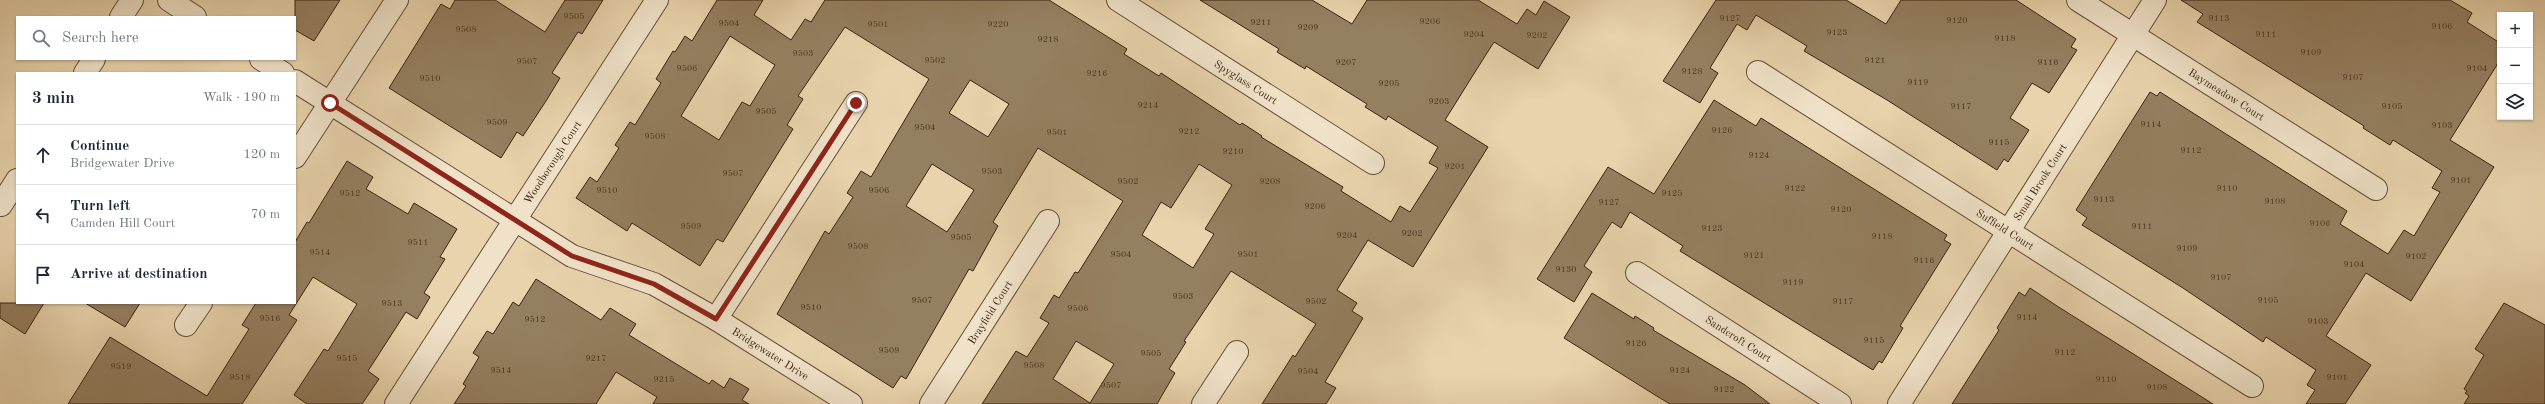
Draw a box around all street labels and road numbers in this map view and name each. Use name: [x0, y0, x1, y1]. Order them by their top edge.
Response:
street label: Spyglass Court: [1212, 59, 1279, 107]
street label: Baymeadow Court: [2186, 67, 2266, 124]
street label: Woodborough Court: [523, 119, 584, 206]
street label: Small Brook Court: [2013, 142, 2070, 223]
street label: Suffield Court: [1974, 208, 2035, 253]
street label: Brayfield Court: [967, 279, 1015, 347]
street label: Sandcroft Court: [1703, 315, 1773, 365]
street label: Bridgewater Drive: [729, 326, 810, 383]

